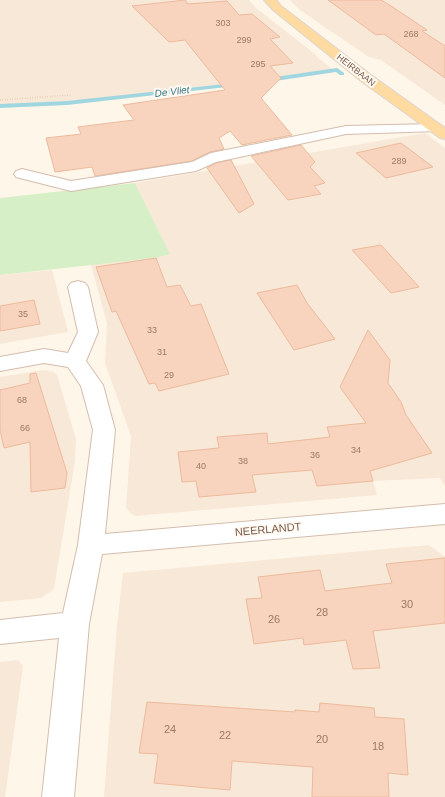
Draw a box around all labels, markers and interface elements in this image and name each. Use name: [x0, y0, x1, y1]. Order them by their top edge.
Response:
house number: 303: [215, 18, 231, 28]
house number: 268: [403, 29, 419, 39]
house number: 299: [236, 35, 252, 45]
street label: HEIRBAAN: [335, 52, 377, 88]
house number: 295: [250, 59, 266, 69]
water label: De Vliet: [154, 84, 191, 99]
house number: 289: [391, 156, 407, 166]
house number: 35: [18, 309, 28, 319]
house number: 33: [147, 325, 157, 335]
house number: 31: [157, 347, 167, 357]
house number: 29: [164, 370, 174, 380]
house number: 68: [17, 395, 27, 405]
house number: 66: [20, 423, 30, 433]
house number: 34: [351, 445, 361, 455]
house number: 36: [310, 450, 320, 460]
house number: 38: [238, 456, 248, 466]
house number: 40: [196, 461, 206, 471]
street label: NEERLANDT: [234, 520, 302, 538]
house number: 30: [401, 598, 413, 610]
house number: 28: [316, 606, 328, 618]
house number: 26: [268, 613, 280, 625]
house number: 24: [164, 723, 176, 735]
house number: 22: [219, 729, 231, 741]
house number: 20: [316, 733, 328, 745]
house number: 18: [372, 740, 384, 752]

